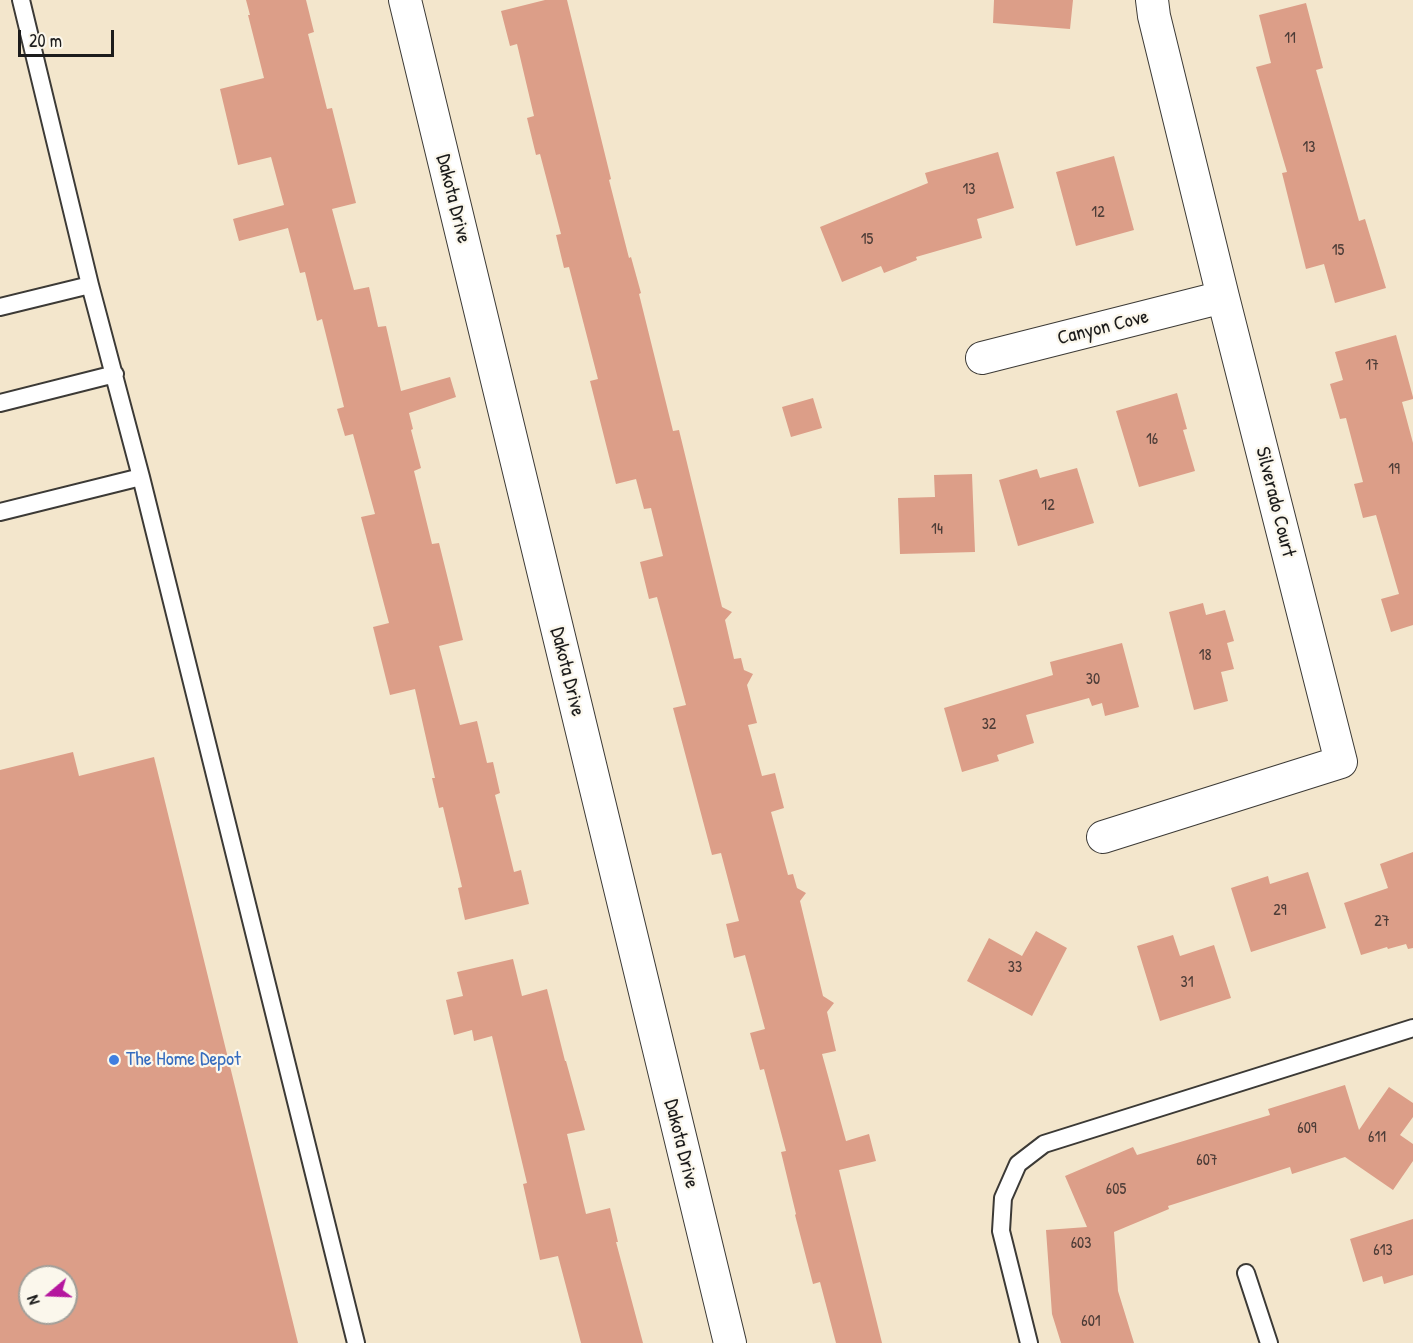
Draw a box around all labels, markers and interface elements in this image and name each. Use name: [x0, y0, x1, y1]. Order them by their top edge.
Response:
scale bar: [21, 18, 117, 56]
text: 20 m: [29, 28, 62, 53]
house number: 11: [1284, 29, 1296, 49]
house number: 13: [1303, 138, 1315, 158]
street label: Dakota Drive: [430, 152, 476, 246]
house number: 13: [963, 180, 975, 200]
house number: 12: [1091, 203, 1105, 223]
house number: 15: [861, 230, 873, 250]
house number: 15: [1332, 241, 1344, 261]
street label: Canyon Cove: [1055, 305, 1151, 351]
house number: 17: [1365, 356, 1379, 376]
house number: 16: [1146, 430, 1158, 450]
street label: Silverado Court: [1250, 444, 1300, 560]
house number: 19: [1388, 460, 1400, 480]
house number: 12: [1041, 496, 1055, 516]
house number: 14: [931, 520, 943, 540]
street label: Dakota Drive: [544, 625, 590, 719]
house number: 18: [1199, 646, 1211, 666]
house number: 30: [1086, 670, 1100, 690]
house number: 32: [982, 715, 996, 735]
house number: 29: [1273, 901, 1287, 921]
house number: 27: [1374, 912, 1390, 932]
house number: 33: [1008, 958, 1022, 978]
house number: 31: [1181, 973, 1193, 993]
place label: The Home Depot: [126, 1048, 241, 1072]
marker: The Home Depot: [107, 1053, 121, 1067]
street label: Dakota Drive: [658, 1097, 704, 1191]
house number: 609: [1297, 1119, 1317, 1139]
house number: 611: [1368, 1128, 1386, 1148]
house number: 607: [1196, 1151, 1218, 1171]
house number: 605: [1106, 1180, 1126, 1200]
house number: 603: [1071, 1234, 1091, 1254]
house number: 613: [1373, 1241, 1393, 1261]
north arrow: [18, 1265, 78, 1325]
text: N: [21, 1293, 45, 1308]
house number: 601: [1081, 1312, 1101, 1332]

